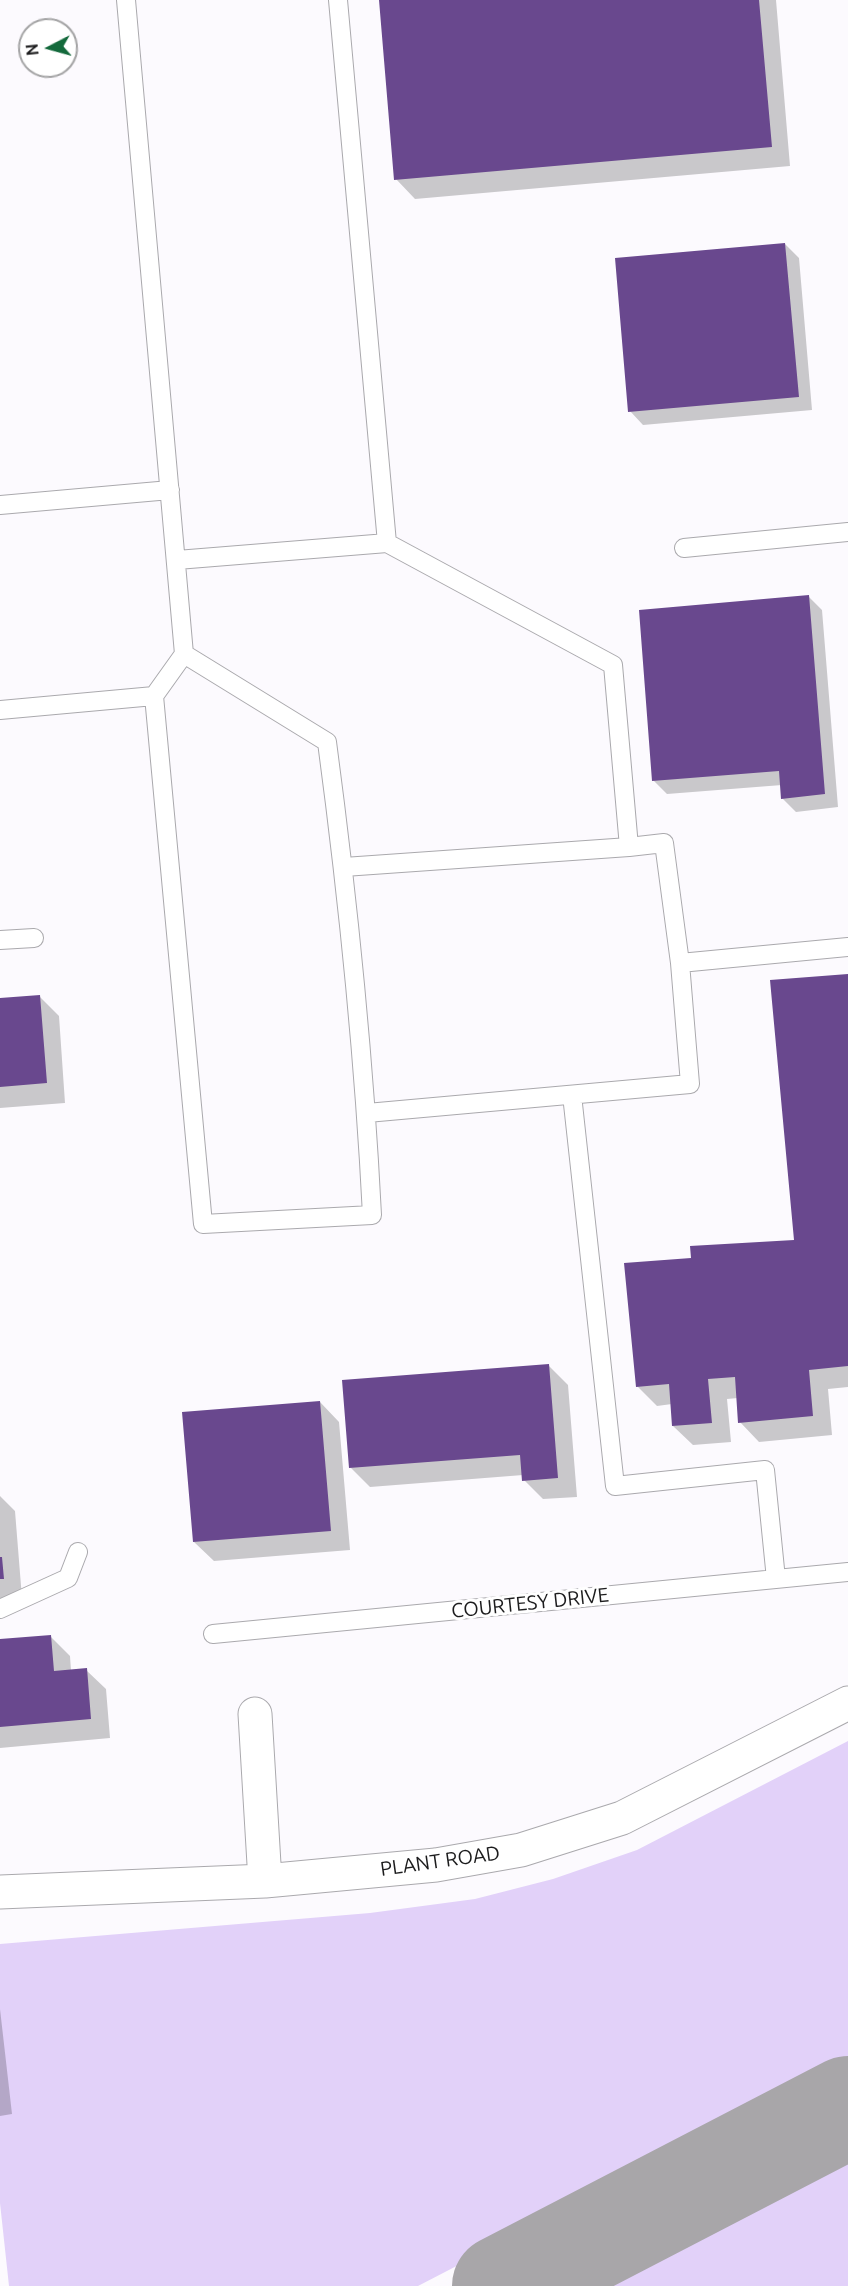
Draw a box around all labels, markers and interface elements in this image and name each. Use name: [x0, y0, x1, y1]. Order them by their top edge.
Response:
north arrow: [18, 18, 78, 78]
text: N: [23, 43, 42, 57]
street label: COURTESY DRIVE: [450, 1583, 610, 1623]
street label: PLANT ROAD: [379, 1841, 501, 1881]

